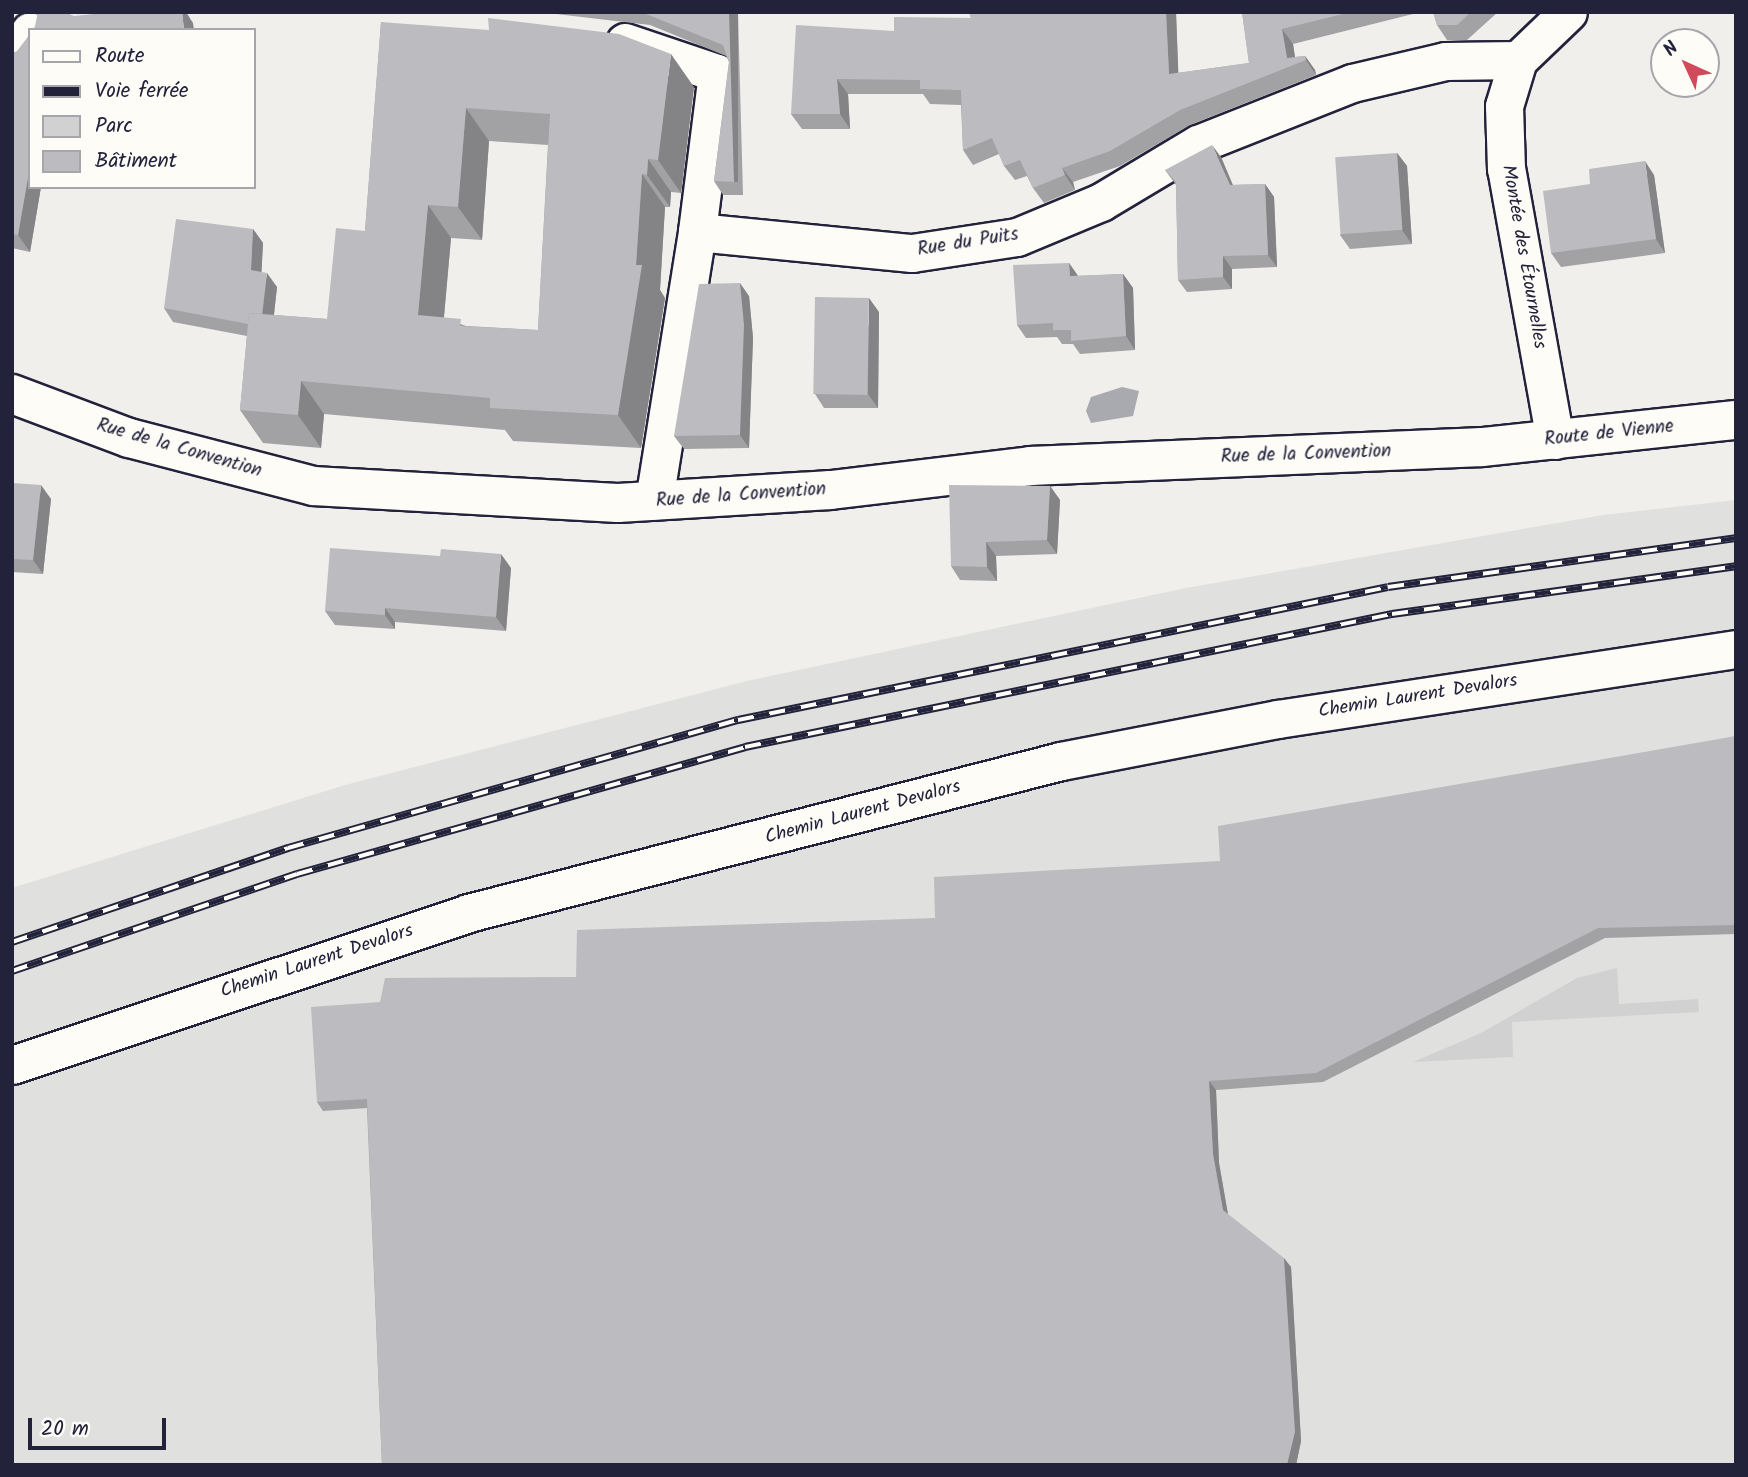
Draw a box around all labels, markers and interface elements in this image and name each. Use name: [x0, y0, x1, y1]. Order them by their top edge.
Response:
legend: [28, 28, 256, 189]
north arrow: [1650, 28, 1720, 98]
text: N: [1657, 35, 1686, 64]
text: Route: [95, 40, 144, 73]
text: Voie ferrée: [95, 75, 188, 108]
text: Parc: [95, 110, 133, 143]
text: Bâtiment: [95, 145, 177, 178]
street label: Montée des Étournelles: [1496, 163, 1550, 351]
street label: Rue du Puits: [916, 224, 1020, 262]
street label: Rue de la Convention: [94, 415, 264, 483]
street label: Route de Vienne: [1543, 416, 1675, 452]
street label: Rue de la Convention: [1220, 441, 1392, 469]
street label: Rue de la Convention: [655, 479, 827, 513]
street label: Chemin Laurent Devalors: [1317, 670, 1519, 724]
street label: Chemin Laurent Devalors: [763, 776, 963, 850]
street label: Chemin Laurent Devalors: [218, 920, 416, 1004]
scale bar: [32, 1404, 170, 1448]
text: 20 m: [41, 1413, 89, 1446]

